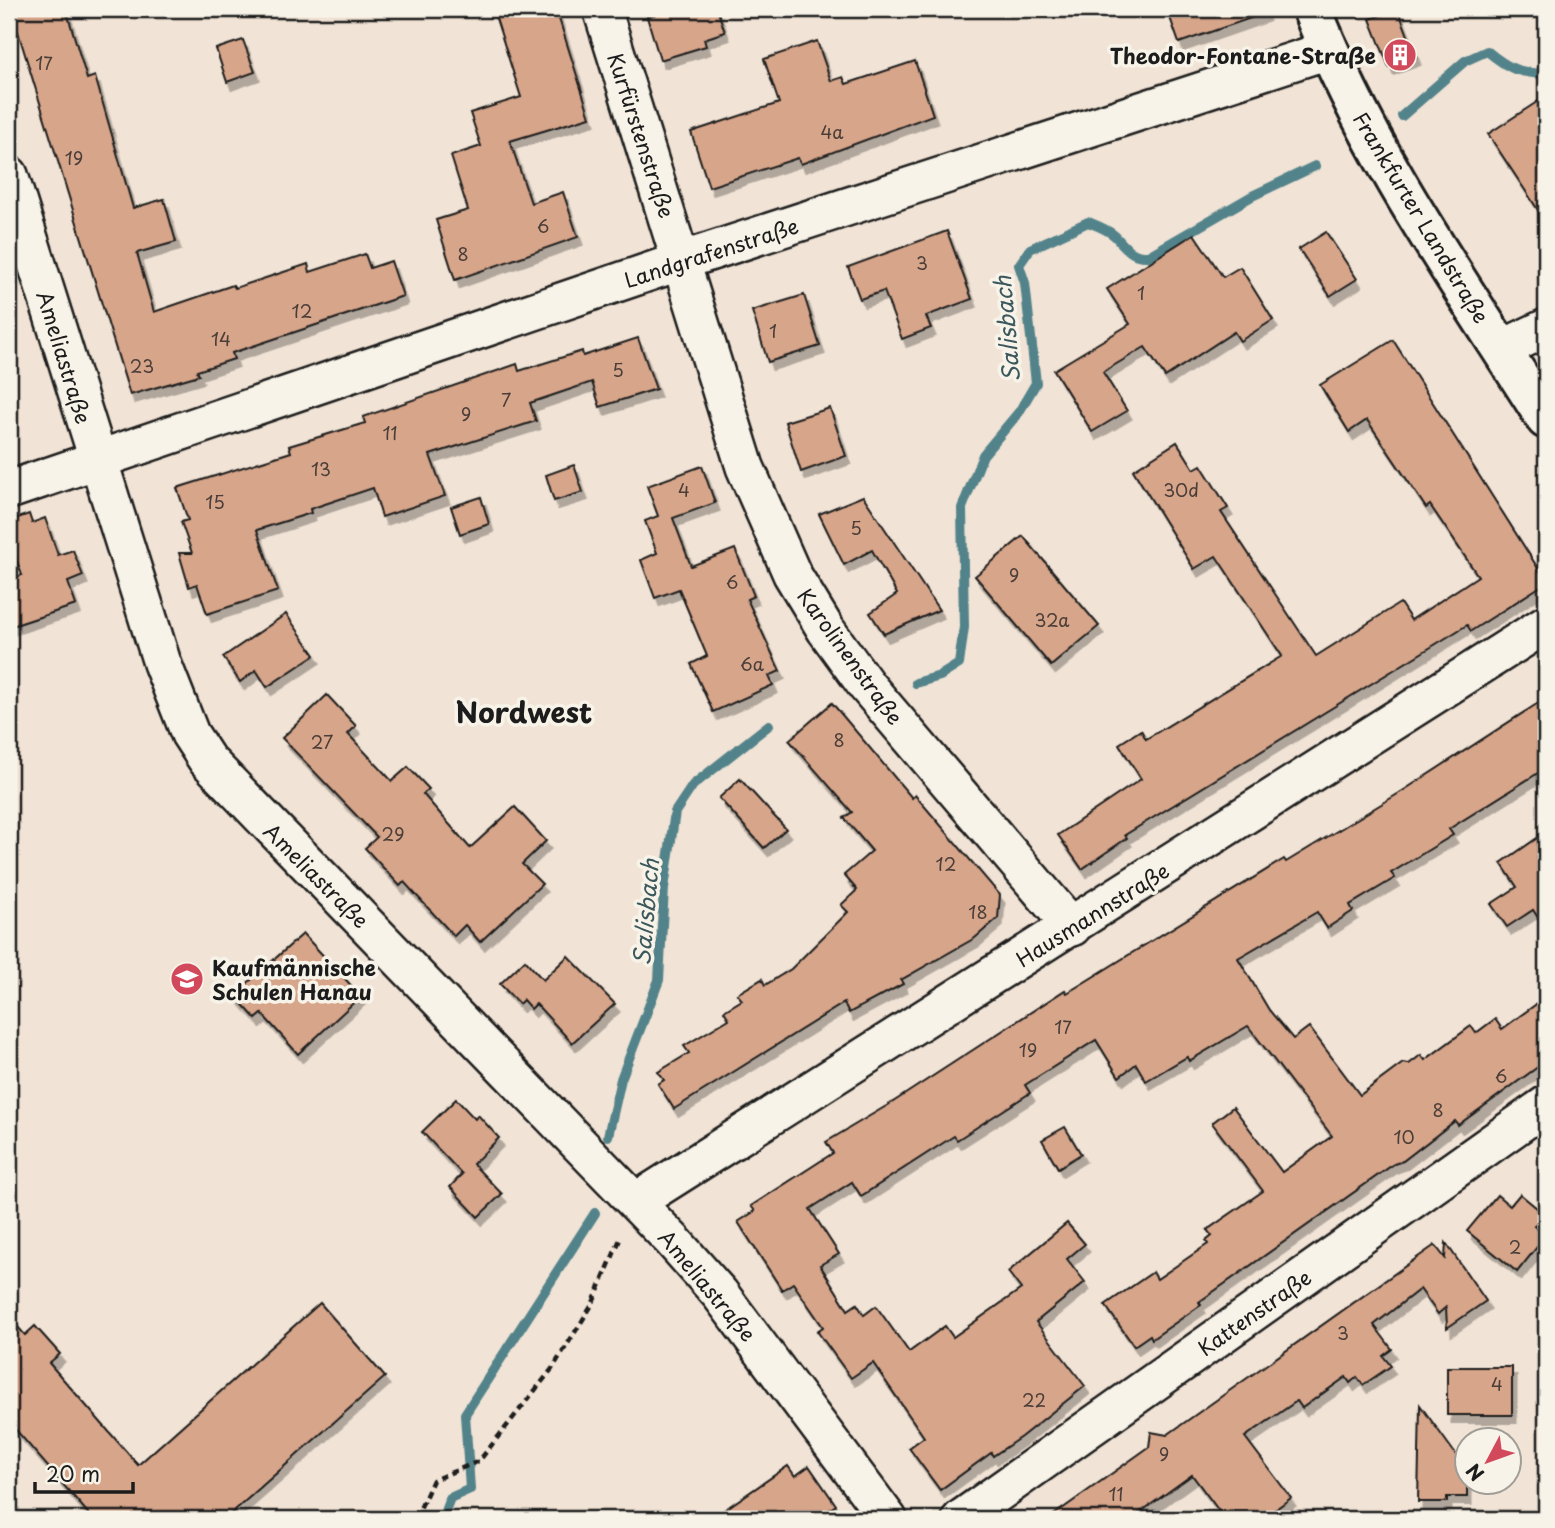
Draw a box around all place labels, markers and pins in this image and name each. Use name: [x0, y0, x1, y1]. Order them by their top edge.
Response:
building icon: Theodor-Fontane-Straße: [1381, 36, 1419, 74]
place label: Theodor-Fontane-Straße: [1110, 39, 1376, 71]
place label: Kaufmännische Schulen Hanau: [212, 951, 376, 1007]
school or university icon: Kaufmännische Schulen Hanau: [168, 960, 206, 998]

